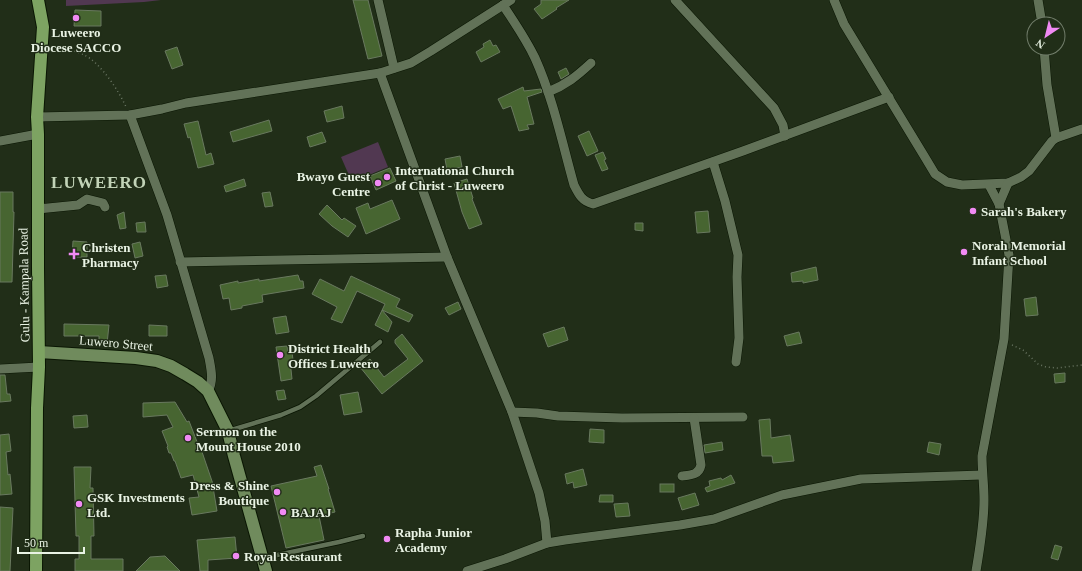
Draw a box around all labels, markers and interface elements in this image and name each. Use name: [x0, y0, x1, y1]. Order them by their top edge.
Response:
marker: Luweero Diocese SACCO: [71, 13, 81, 23]
north arrow: [1026, 16, 1066, 56]
place label: Luweero Diocese SACCO: [31, 25, 121, 55]
text: N: [1034, 37, 1047, 51]
place label: International Church of Christ - Luweero: [395, 163, 515, 193]
place label: Bwayo Guest Centre: [297, 169, 371, 199]
marker: International Church of Christ - Luweero: [382, 172, 392, 182]
district label: LUWEERO: [51, 173, 147, 192]
marker: Bwayo Guest Centre: [373, 178, 383, 188]
place label: Sarah's Bakery: [981, 204, 1067, 219]
marker: Sarah's Bakery: [968, 206, 978, 216]
street label: Gulu - Kampala Road: [15, 227, 32, 342]
place label: Norah Memorial Infant School: [972, 238, 1066, 268]
place label: Christen Pharmacy: [82, 240, 140, 270]
marker: Norah Memorial Infant School: [959, 247, 969, 257]
marker: Christen Pharmacy: [69, 249, 79, 259]
street label: Luwero Street: [78, 332, 154, 354]
place label: District Health Offices Luweero: [288, 341, 379, 371]
marker: District Health Offices Luweero: [275, 350, 285, 360]
place label: Sermon on the Mount House 2010: [196, 424, 301, 454]
marker: Sermon on the Mount House 2010: [183, 433, 193, 443]
place label: Dress & Shine Boutique: [190, 478, 269, 508]
marker: Dress & Shine Boutique: [272, 487, 282, 497]
place label: GSK Investments Ltd.: [87, 490, 185, 520]
marker: GSK Investments Ltd.: [74, 499, 84, 509]
place label: BAJAJ: [291, 505, 332, 520]
marker: BAJAJ: [278, 507, 288, 517]
place label: Rapha Junior Academy: [395, 525, 472, 555]
scale bar: [18, 529, 84, 555]
marker: Rapha Junior Academy: [382, 534, 392, 544]
text: 50 m: [24, 536, 49, 550]
place label: Royal Restaurant: [244, 549, 343, 564]
marker: Royal Restaurant: [231, 551, 241, 561]

